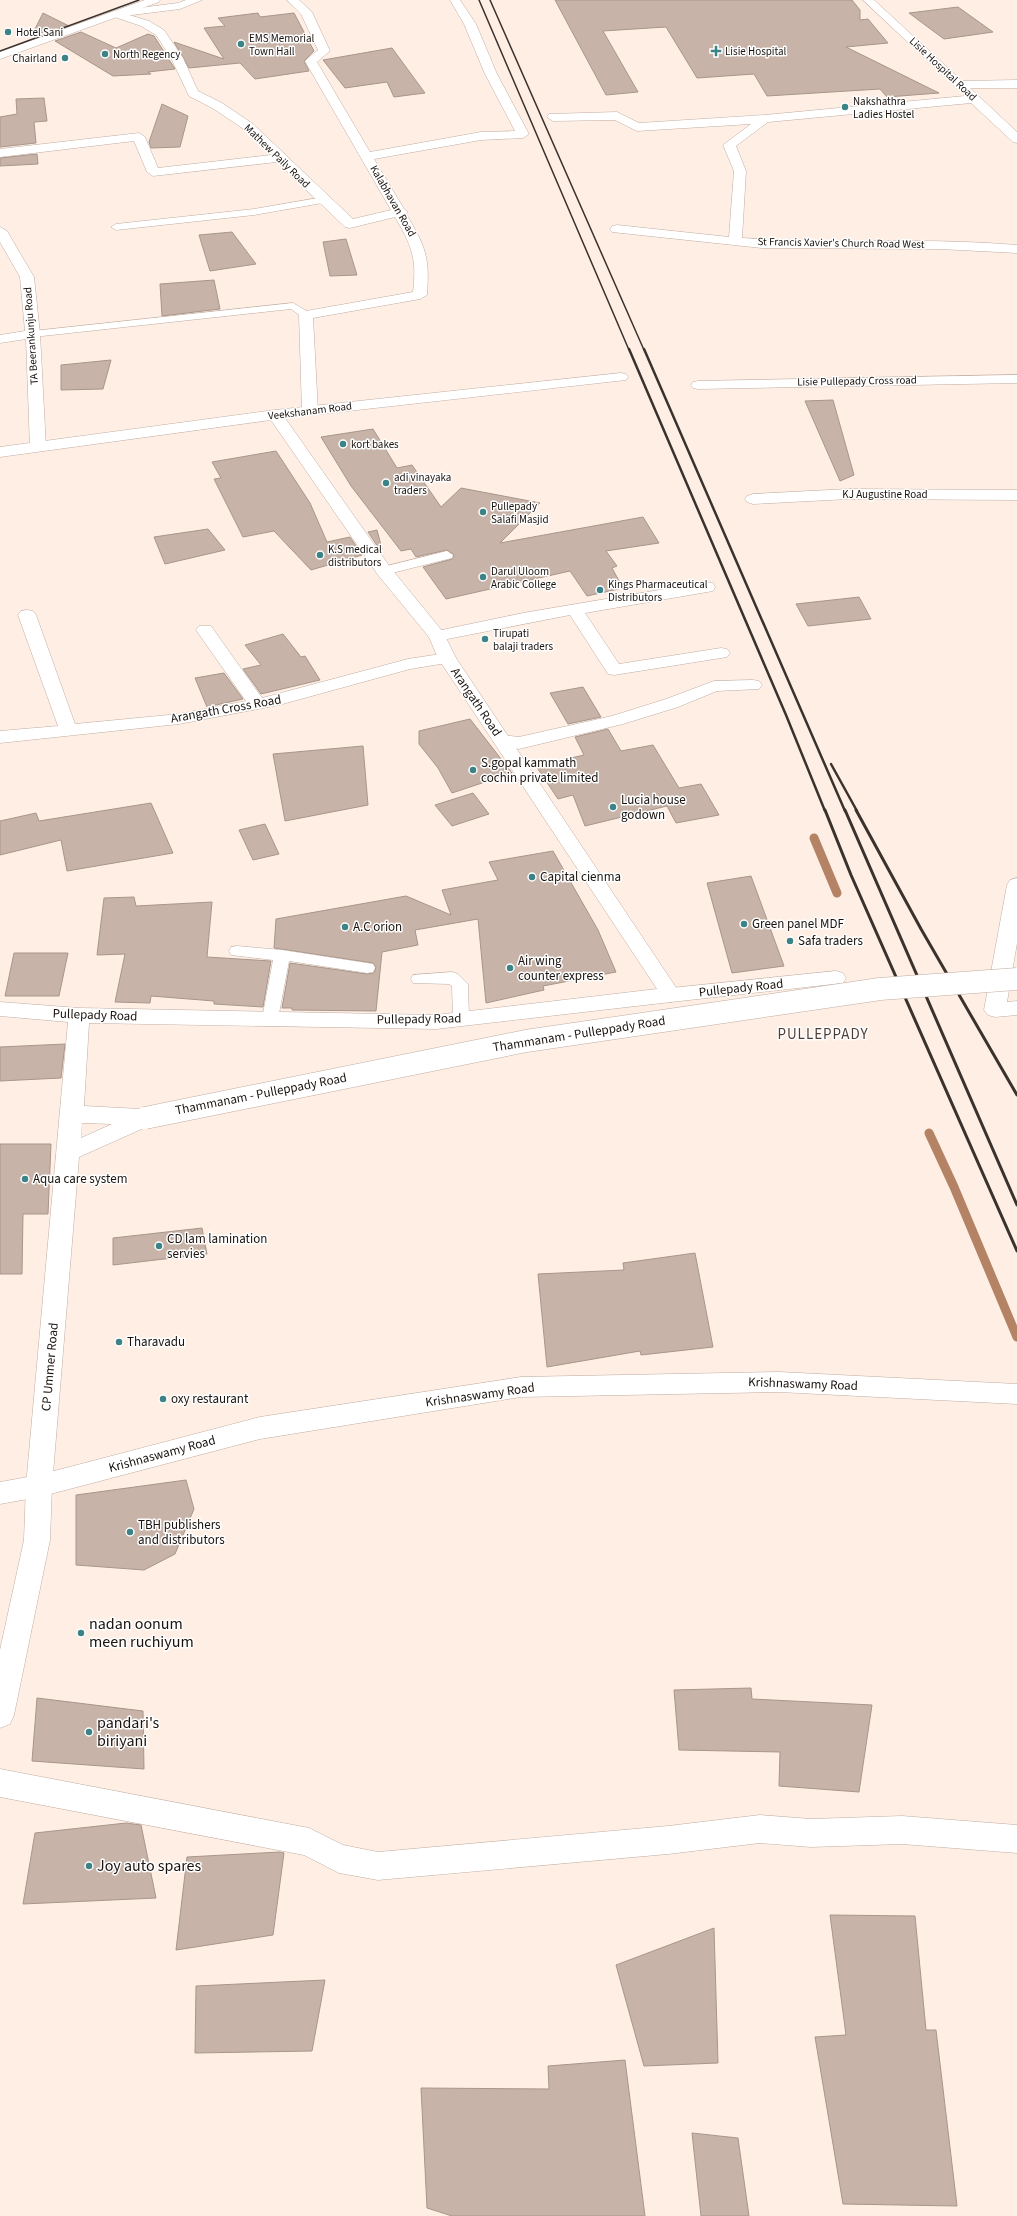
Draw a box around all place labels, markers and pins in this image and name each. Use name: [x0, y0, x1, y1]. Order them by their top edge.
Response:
place label: Hotel Sani: [16, 25, 63, 40]
marker: Hotel Sani: [3, 27, 13, 37]
place label: EMS Memorial Town Hall: [249, 31, 314, 59]
marker: EMS Memorial Town Hall: [236, 39, 246, 49]
place label: Lisie Hospital: [725, 44, 787, 59]
marker: Lisie Hospital: [710, 45, 722, 57]
place label: North Regency: [113, 47, 180, 62]
marker: North Regency: [100, 49, 110, 59]
place label: Chairland: [12, 51, 57, 66]
marker: Chairland: [60, 53, 70, 63]
place label: Nakshathra Ladies Hostel: [853, 94, 914, 122]
marker: Nakshathra Ladies Hostel: [840, 102, 850, 112]
place label: kort bakes: [351, 437, 399, 452]
marker: kort bakes: [338, 439, 348, 449]
place label: adi vinayaka traders: [394, 470, 451, 498]
marker: adi vinayaka traders: [381, 478, 391, 488]
place label: Pullepady Salafi Masjid: [491, 499, 549, 527]
marker: Pullepady Salafi Masjid: [478, 507, 488, 517]
place label: K.S medical distributors: [328, 542, 382, 570]
marker: K.S medical distributors: [315, 550, 325, 560]
place label: Darul Uloom Arabic College: [491, 564, 557, 592]
marker: Darul Uloom Arabic College: [478, 572, 488, 582]
place label: Kings Pharmaceutical Distributors: [608, 577, 708, 605]
marker: Kings Pharmaceutical Distributors: [595, 585, 605, 595]
place label: Tirupati balaji traders: [493, 626, 554, 654]
marker: Tirupati balaji traders: [480, 634, 490, 644]
place label: S.gopal kammath cochin private limited: [481, 754, 598, 787]
marker: S.gopal kammath cochin private limited: [468, 765, 478, 775]
place label: Lucia house godown: [621, 791, 686, 824]
marker: Lucia house godown: [608, 802, 618, 812]
place label: Capital cienma: [540, 868, 621, 886]
marker: Capital cienma: [527, 872, 537, 882]
place label: Green panel MDF: [752, 915, 845, 933]
place label: A.C orion: [353, 918, 402, 936]
marker: Green panel MDF: [739, 919, 749, 929]
marker: A.C orion: [340, 922, 350, 932]
place label: Safa traders: [798, 932, 863, 950]
marker: Safa traders: [785, 936, 795, 946]
place label: Air wing counter express: [518, 952, 604, 985]
marker: Air wing counter express: [505, 963, 515, 973]
place label: Aqua care system: [33, 1170, 127, 1188]
marker: Aqua care system: [20, 1174, 30, 1184]
place label: CD lam lamination servies: [167, 1230, 267, 1263]
marker: CD lam lamination servies: [154, 1241, 164, 1251]
place label: Tharavadu: [127, 1333, 185, 1351]
marker: Tharavadu: [114, 1337, 124, 1347]
place label: oxy restaurant: [171, 1390, 249, 1408]
marker: oxy restaurant: [158, 1394, 168, 1404]
place label: TBH publishers and distributors: [138, 1516, 225, 1549]
marker: TBH publishers and distributors: [125, 1527, 135, 1537]
place label: nadan oonum meen ruchiyum: [89, 1613, 194, 1653]
marker: nadan oonum meen ruchiyum: [76, 1628, 86, 1638]
place label: pandari's biriyani: [97, 1712, 160, 1752]
marker: pandari's biriyani: [84, 1727, 94, 1737]
place label: Joy auto spares: [97, 1855, 202, 1877]
marker: Joy auto spares: [84, 1861, 94, 1871]

